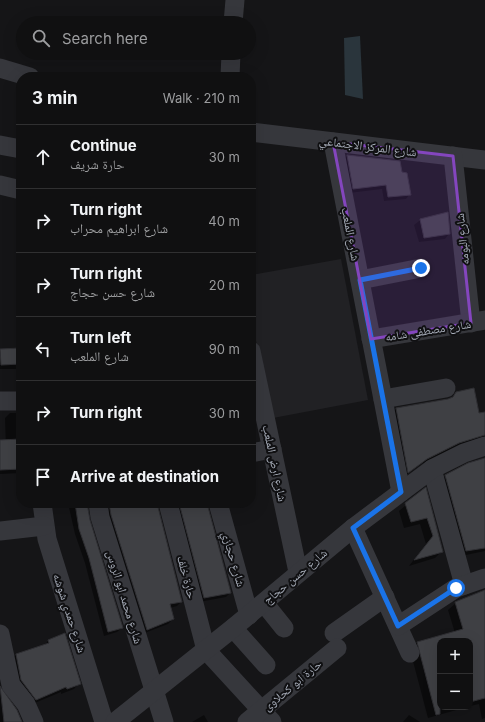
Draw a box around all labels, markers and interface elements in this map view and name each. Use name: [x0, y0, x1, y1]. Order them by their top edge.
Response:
search box: [16, 16, 256, 60]
icon: search: [30, 27, 52, 49]
text: Search here: [62, 29, 148, 48]
text: 3 min: [32, 88, 78, 108]
text: Walk · 210 m: [163, 90, 240, 106]
street label: شارع المركز الاجتماعي: [318, 133, 418, 162]
text: Continue: [70, 136, 137, 155]
icon: ahead: [32, 146, 54, 168]
text: 30 m: [209, 149, 240, 165]
text: حارة شريف: [70, 156, 124, 172]
text: Turn right: [70, 200, 142, 219]
street label: شارع الملعب: [337, 206, 364, 262]
icon: right: [32, 210, 54, 232]
street label: شارع البومه: [452, 212, 473, 265]
text: 40 m: [208, 213, 240, 229]
text: شارع ابراهيم محراب: [70, 220, 168, 236]
route end: [412, 259, 430, 277]
text: Turn right: [70, 264, 142, 283]
icon: right: [32, 274, 54, 296]
text: 20 m: [209, 277, 240, 293]
text: شارع حسن حجاج: [70, 284, 155, 300]
street label: شارع مصطفى شامه: [384, 316, 472, 345]
text: Turn left: [70, 328, 131, 347]
icon: left: [32, 338, 54, 360]
text: 90 m: [209, 341, 240, 357]
text: شارع الملعب: [70, 348, 129, 364]
icon: right: [32, 402, 54, 424]
text: Turn right: [70, 403, 142, 422]
text: 30 m: [209, 405, 240, 421]
street label: شارع ارض الملعب: [259, 423, 290, 503]
icon: arrive: [32, 466, 54, 488]
text: Arrive at destination: [70, 467, 219, 486]
street label: شارع حجازي: [216, 530, 249, 589]
street label: شارع حسن حجاج: [260, 545, 331, 608]
street label: شارع محمد ابو الروس: [103, 549, 146, 646]
street label: حارة خلف: [174, 554, 200, 601]
street label: شارع حمدي شوشه: [47, 572, 90, 655]
route start: [447, 579, 465, 597]
map controls: [437, 638, 473, 710]
button: +: [437, 638, 473, 674]
street label: حارة ابو كحلاوى: [260, 656, 325, 714]
button: −: [437, 674, 473, 710]

